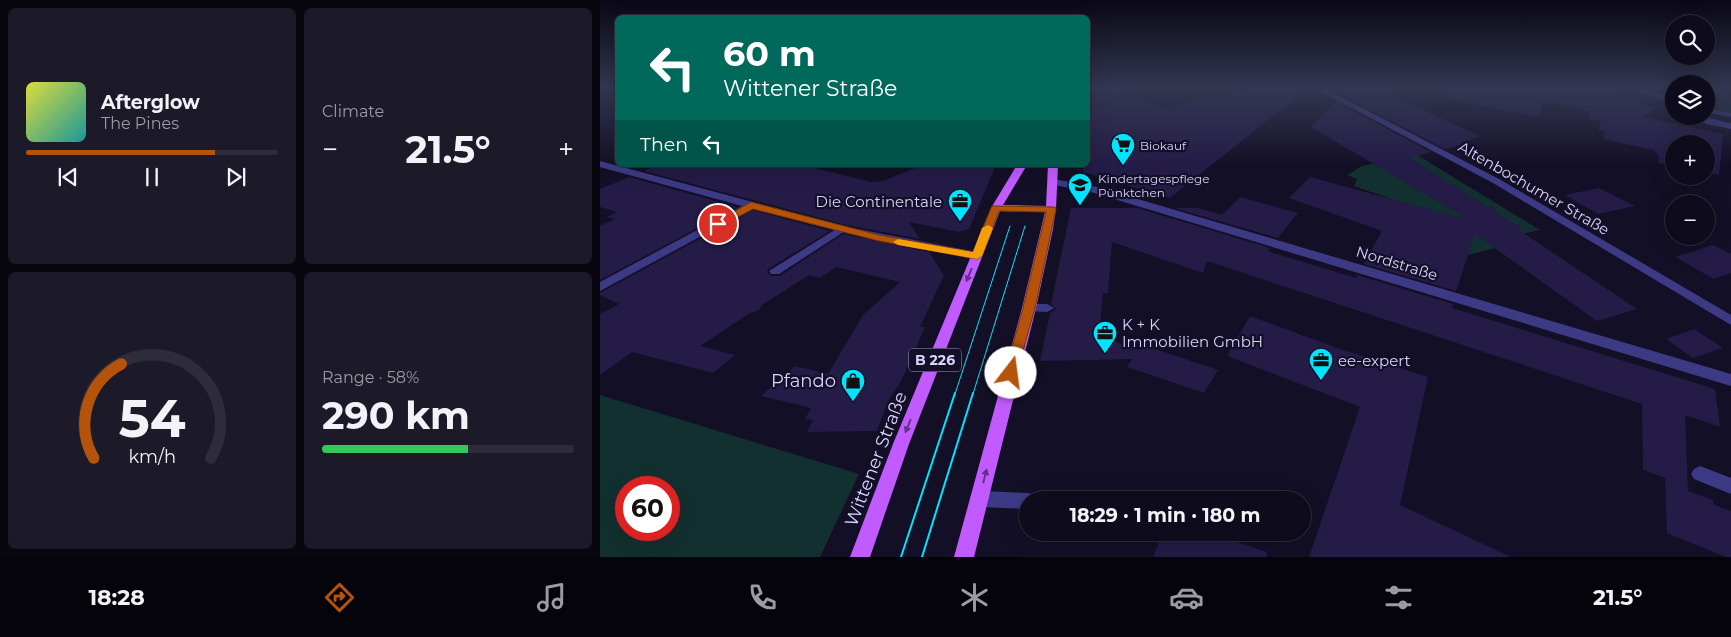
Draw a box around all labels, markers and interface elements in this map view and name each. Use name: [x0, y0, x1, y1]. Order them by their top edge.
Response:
map controls: [1665, 15, 1715, 245]
button: search: [1665, 15, 1715, 65]
text: 60 m: [723, 32, 816, 75]
icon: left: [640, 35, 705, 100]
text: Wittener Straße: [723, 75, 897, 102]
button: layers: [1665, 75, 1715, 125]
text: Afterglow: [101, 91, 200, 114]
text: Climate: [322, 102, 384, 121]
text: The Pines: [101, 114, 179, 133]
text: 21.5°: [405, 126, 491, 173]
icon: left: [698, 130, 726, 158]
text: −: [322, 132, 338, 166]
text: +: [558, 132, 574, 166]
supermarket icon: Biokauf: [1110, 132, 1136, 166]
text: Then: [640, 133, 688, 156]
button: +: [1665, 135, 1715, 185]
street label: Altenbochumer Straße: [1455, 137, 1613, 239]
place label: Biokauf: [1140, 138, 1187, 153]
icon: previous: [54, 163, 82, 191]
icon: pause: [138, 163, 166, 191]
icon: next: [222, 163, 250, 191]
place label: Kindertagespflege Pünktchen: [1098, 171, 1209, 200]
school or university icon: Kindertagespflege Pünktchen: [1067, 172, 1093, 206]
office icon: Die Continentale: [947, 188, 973, 222]
place label: Die Continentale: [816, 192, 942, 211]
button: −: [1665, 195, 1715, 245]
pin: [697, 203, 739, 245]
icon: arrive: [704, 210, 732, 238]
street label: Nordstraße: [1354, 242, 1440, 284]
one-way arrow: [965, 268, 973, 283]
place label: K + K Immobilien GmbH: [1122, 315, 1263, 351]
office icon: K + K Immobilien GmbH: [1092, 320, 1118, 354]
position arrow: [984, 346, 1036, 398]
office icon: ee-expert: [1308, 347, 1334, 381]
road number: B 226: [909, 348, 961, 372]
place label: ee-expert: [1338, 351, 1411, 370]
text: Range · 58%: [322, 368, 419, 387]
shop icon: Pfando: [840, 368, 866, 402]
place label: Pfando: [771, 370, 836, 392]
text: 54: [119, 387, 186, 450]
street label: Wittener Straße: [840, 388, 912, 530]
text: 290 km: [322, 392, 470, 439]
one-way arrow: [904, 419, 912, 433]
text: km/h: [128, 446, 176, 467]
one-way arrow: [981, 468, 989, 483]
speed limit sign: 60: [615, 476, 680, 541]
text: 18:29 · 1 min · 180 m: [1069, 504, 1261, 527]
icon: directions: [322, 580, 357, 615]
icon: music: [534, 580, 569, 615]
icon: phone: [745, 580, 780, 615]
icon: climate: [957, 580, 992, 615]
icon: car: [1169, 580, 1204, 615]
icon: filters: [1381, 580, 1416, 615]
text: 18:28: [88, 584, 145, 611]
text: 21.5°: [1593, 584, 1643, 611]

